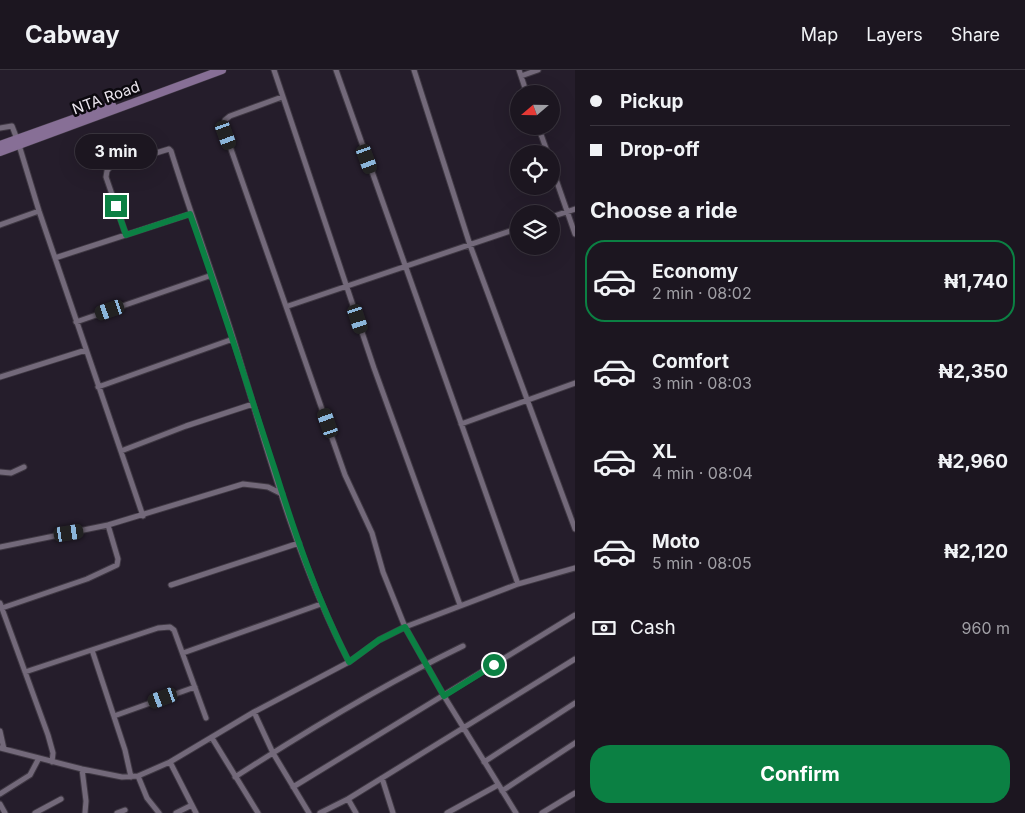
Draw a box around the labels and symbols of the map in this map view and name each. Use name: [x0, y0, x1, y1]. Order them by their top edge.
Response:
street label: NTA Road: [69, 77, 142, 119]
north arrow: [510, 85, 560, 135]
car: [213, 118, 238, 152]
callout: 3 min: [75, 134, 157, 168]
car: [354, 142, 379, 176]
route end: [105, 195, 127, 217]
car: [93, 298, 126, 322]
car: [346, 302, 369, 336]
car: [316, 406, 339, 440]
car: [53, 523, 84, 543]
route start: [483, 654, 505, 676]
car: [146, 686, 179, 710]

